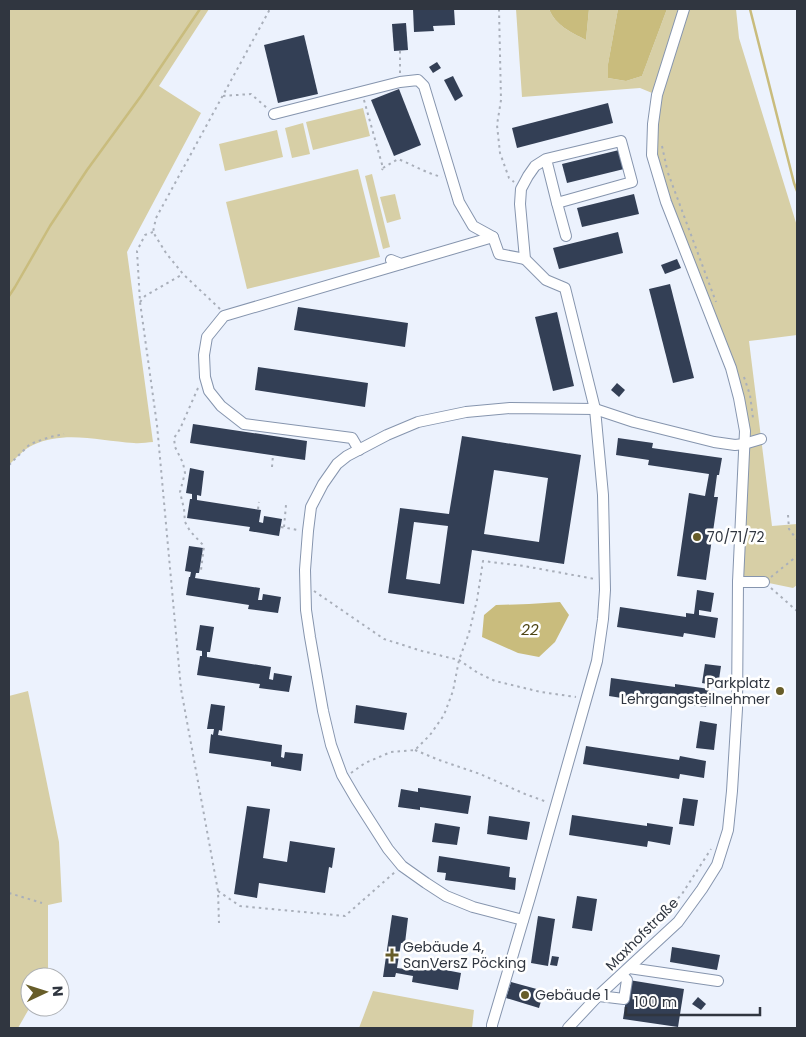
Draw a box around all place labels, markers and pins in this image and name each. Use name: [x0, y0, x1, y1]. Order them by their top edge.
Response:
place label: 70/71/72: [707, 527, 765, 547]
marker: 70/71/72: [691, 531, 703, 543]
place label: Parkplatz Lehrgangsteilnehmer: [621, 673, 770, 709]
marker: Parkplatz Lehrgangsteilnehmer: [774, 685, 786, 697]
place label: Gebäude 4, SanVersZ Pöcking: [403, 937, 526, 973]
marker: Gebäude 4, SanVersZ Pöcking: [385, 948, 399, 962]
place label: Gebäude 1: [535, 985, 609, 1005]
marker: Gebäude 1: [519, 989, 531, 1001]

